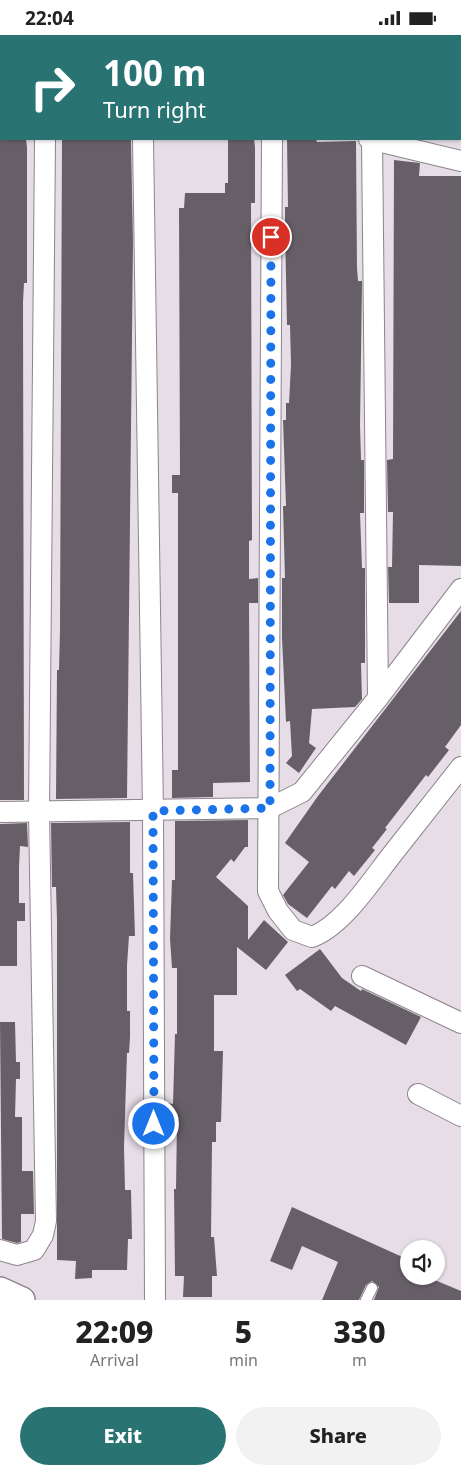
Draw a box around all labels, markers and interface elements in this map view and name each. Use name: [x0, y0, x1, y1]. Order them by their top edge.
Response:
text: 22:04: [25, 5, 74, 31]
text: 100 m: [103, 49, 206, 96]
icon: right: [20, 55, 85, 120]
text: Turn right: [103, 94, 206, 124]
pin: [250, 216, 292, 258]
icon: arrive: [257, 223, 285, 251]
position arrow: [127, 1097, 179, 1149]
map controls: [400, 1240, 445, 1285]
button: sound: [400, 1240, 445, 1285]
text: 22:09: [76, 1311, 153, 1352]
text: 5: [235, 1311, 252, 1352]
text: 330: [333, 1311, 385, 1352]
text: Arrival: [90, 1349, 139, 1371]
text: min: [229, 1349, 258, 1371]
text: m: [352, 1349, 367, 1371]
button: Exit: [20, 1407, 226, 1465]
button: Share: [236, 1407, 441, 1465]

